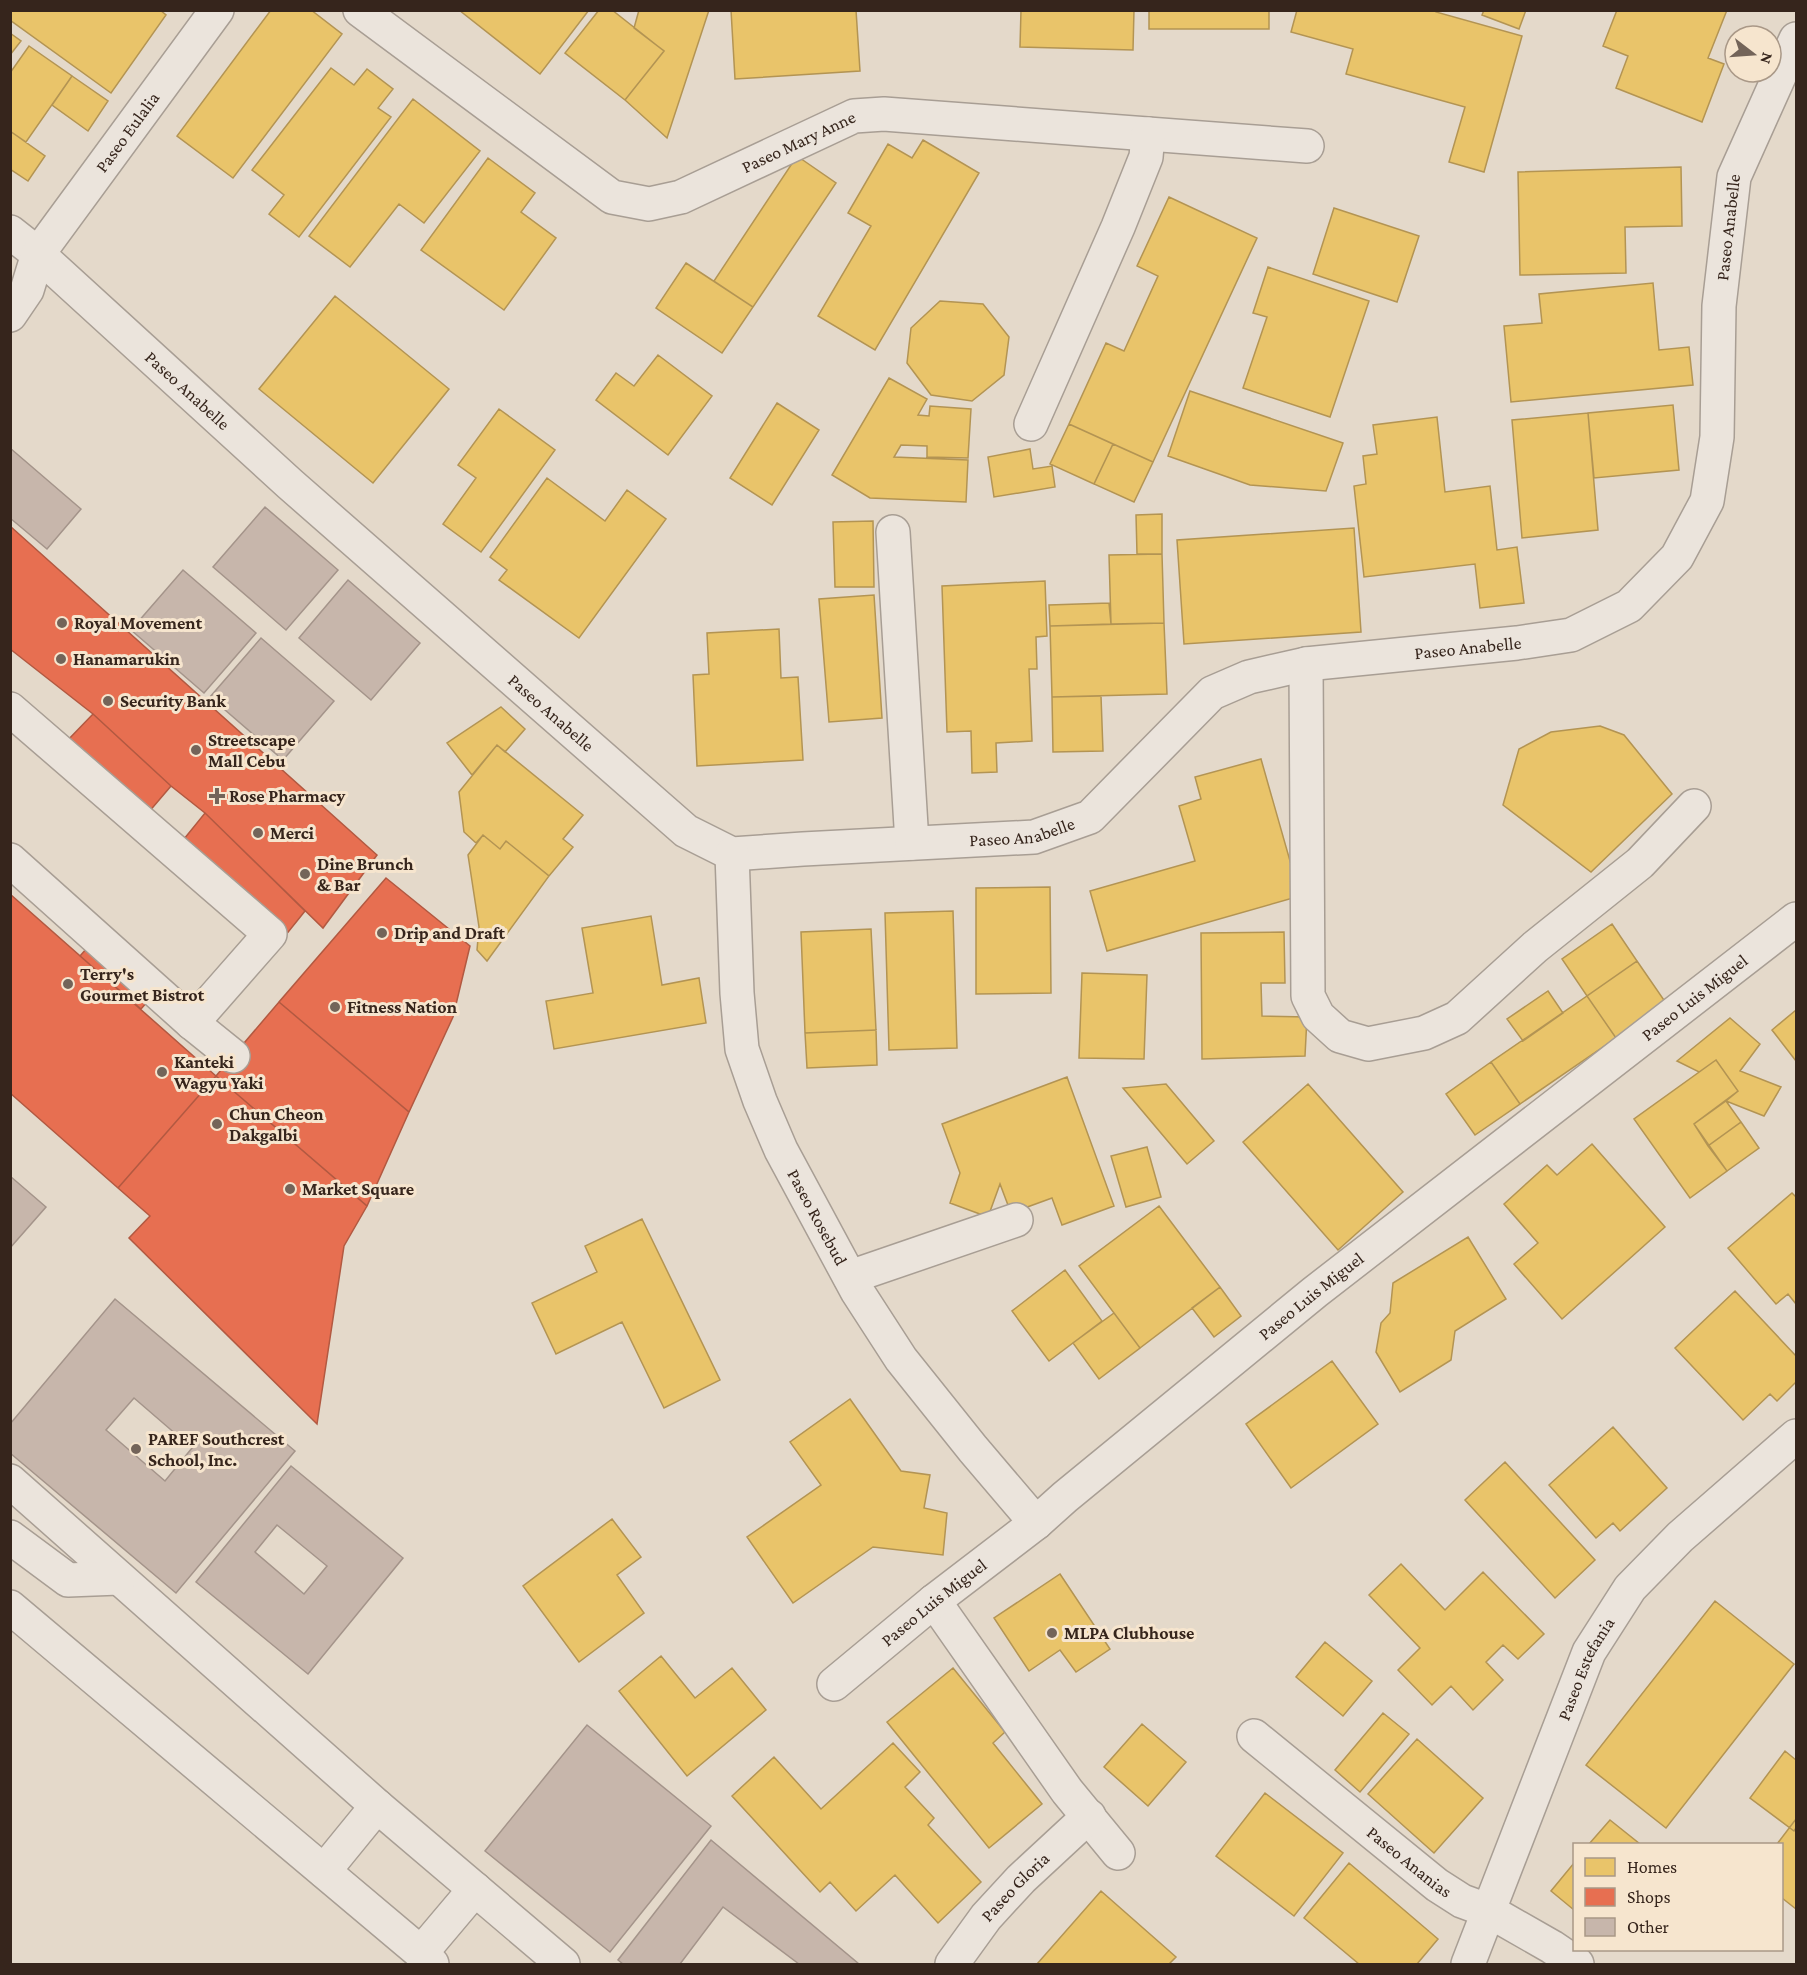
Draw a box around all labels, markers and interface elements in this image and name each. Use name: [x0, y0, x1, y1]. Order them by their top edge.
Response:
north arrow: [1723, 24, 1783, 84]
text: N: [1757, 51, 1777, 66]
street label: Paseo Eulalia: [91, 88, 163, 176]
street label: Paseo Mary Anne: [738, 107, 859, 177]
street label: Paseo Anabelle: [1712, 173, 1744, 282]
street label: Paseo Anabelle: [141, 347, 234, 434]
place label: Royal Movement: [74, 613, 203, 633]
marker: Royal Movement: [55, 616, 69, 630]
street label: Paseo Anabelle: [1413, 632, 1523, 663]
place label: Hanamarukin: [73, 649, 181, 669]
marker: Hanamarukin: [54, 652, 68, 666]
street label: Paseo Anabelle: [504, 670, 598, 756]
place label: Security Bank: [120, 691, 226, 711]
marker: Security Bank: [101, 694, 115, 708]
place label: Streetscape Mall Cebu: [208, 730, 296, 771]
marker: Streetscape Mall Cebu: [189, 743, 203, 757]
place label: Rose Pharmacy: [229, 786, 346, 806]
marker: Rose Pharmacy: [210, 789, 224, 803]
street label: Paseo Anabelle: [969, 813, 1077, 850]
place label: Merci: [270, 823, 315, 843]
marker: Merci: [251, 826, 265, 840]
place label: Dine Brunch & Bar: [317, 854, 414, 895]
marker: Dine Brunch & Bar: [298, 867, 312, 881]
place label: Drip and Draft: [394, 923, 505, 943]
marker: Drip and Draft: [375, 926, 389, 940]
street label: Paseo Luis Miguel: [1638, 950, 1752, 1045]
place label: Terry's Gourmet Bistrot: [80, 964, 205, 1005]
marker: Terry's Gourmet Bistrot: [61, 977, 75, 991]
place label: Fitness Nation: [347, 997, 458, 1017]
marker: Fitness Nation: [328, 1000, 342, 1014]
place label: Kanteki Wagyu Yaki: [173, 1052, 264, 1093]
marker: Kanteki Wagyu Yaki: [155, 1065, 169, 1079]
place label: Chun Cheon Dakgalbi: [229, 1104, 324, 1145]
marker: Chun Cheon Dakgalbi: [210, 1117, 224, 1131]
street label: Paseo Rosebud: [783, 1166, 851, 1269]
place label: Market Square: [302, 1179, 414, 1199]
marker: Market Square: [283, 1182, 297, 1196]
street label: Paseo Luis Miguel: [1255, 1248, 1368, 1344]
place label: PAREF Southcrest School, Inc.: [148, 1429, 285, 1470]
marker: PAREF Southcrest School, Inc.: [129, 1442, 143, 1456]
street label: Paseo Luis Miguel: [877, 1554, 991, 1650]
street label: Paseo Estefania: [1554, 1614, 1619, 1723]
place label: MLPA Clubhouse: [1064, 1623, 1194, 1643]
marker: MLPA Clubhouse: [1045, 1626, 1059, 1640]
street label: Paseo Ananias: [1363, 1822, 1455, 1902]
legend: [1573, 1843, 1783, 1951]
street label: Paseo Gloria: [977, 1848, 1053, 1926]
text: Homes: [1627, 1857, 1677, 1877]
text: Shops: [1627, 1887, 1671, 1907]
text: Other: [1627, 1917, 1670, 1937]

